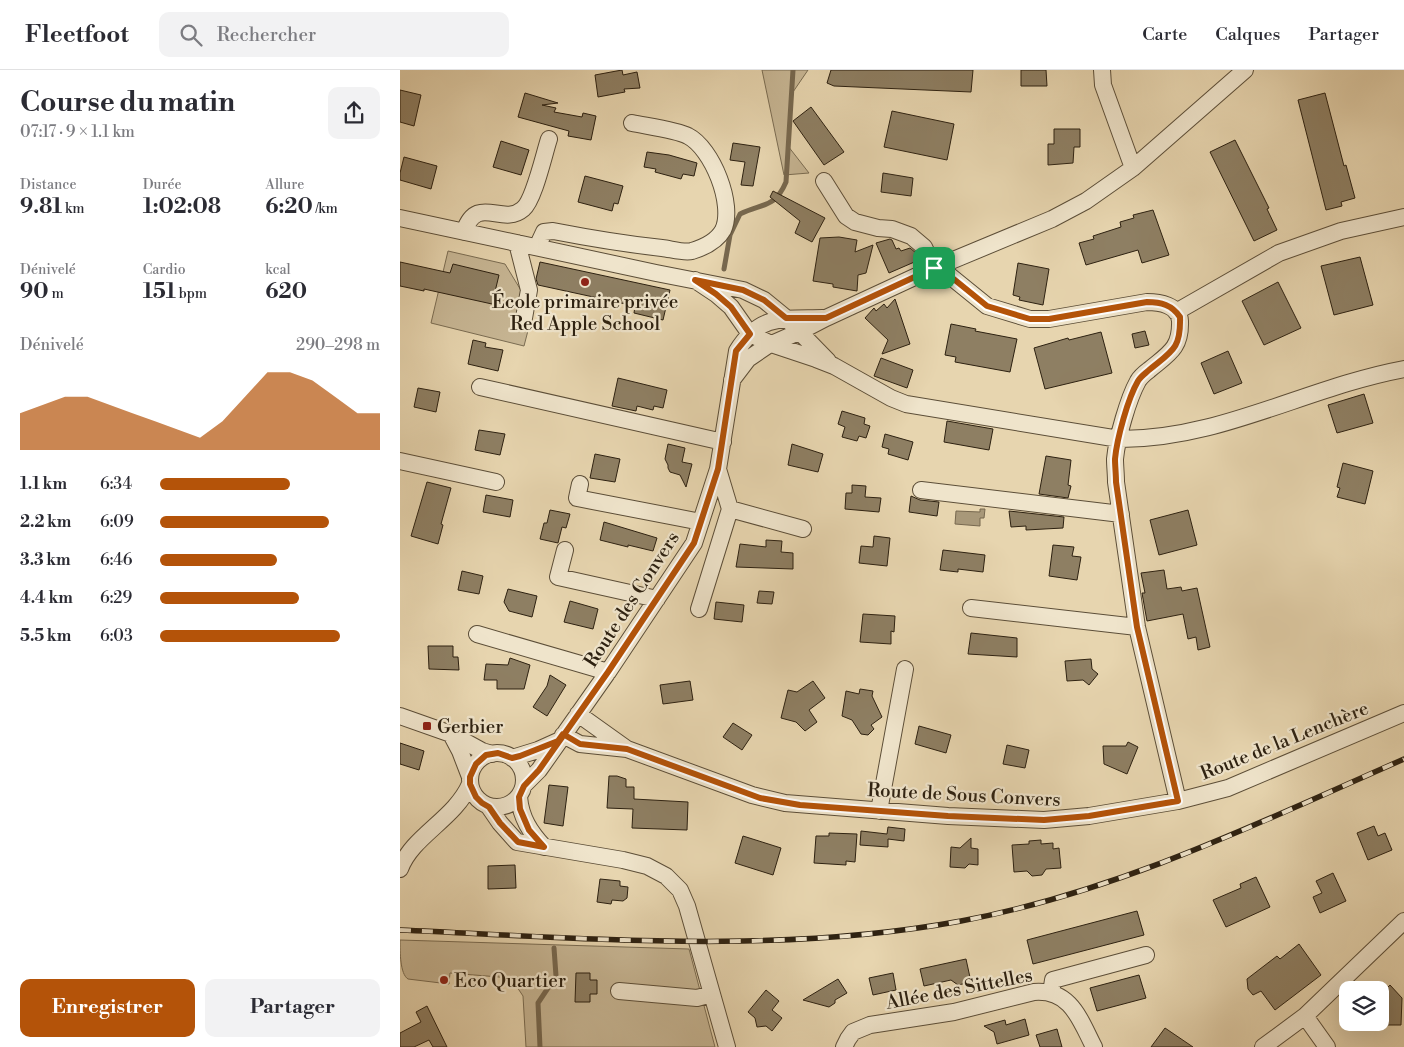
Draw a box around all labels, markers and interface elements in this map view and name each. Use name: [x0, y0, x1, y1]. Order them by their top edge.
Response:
search box: [159, 12, 509, 57]
text: Fleetfoot: [25, 20, 129, 50]
icon: search: [177, 21, 205, 49]
text: Rechercher: [217, 23, 316, 47]
text: Carte: [1142, 23, 1187, 46]
text: Calques: [1215, 23, 1280, 46]
text: Partager: [1308, 23, 1379, 46]
text: Course du matin: [20, 85, 235, 120]
button: share: [328, 87, 380, 139]
text: 07:17 · 9 × 1.1 km: [20, 122, 135, 142]
text: Distance: [20, 176, 77, 194]
text: Durée: [143, 176, 182, 194]
text: Allure: [265, 176, 304, 194]
text: 9.81: [20, 194, 62, 220]
text: 1:02:08: [143, 194, 221, 220]
text: 6:20: [265, 194, 313, 220]
text: km: [62, 200, 85, 218]
text: /km: [313, 200, 338, 218]
pin: [913, 247, 955, 289]
icon: arrive: [920, 254, 948, 282]
text: Dénivelé: [20, 261, 76, 279]
text: Cardio: [143, 261, 186, 279]
text: kcal: [265, 261, 291, 279]
marker: École primaire privée Red Apple School: [579, 276, 591, 288]
text: 90: [20, 279, 49, 305]
text: 151: [143, 279, 176, 305]
text: 620: [265, 279, 307, 305]
text: m: [49, 285, 64, 303]
text: bpm: [176, 285, 207, 303]
place label: École primaire privée Red Apple School: [492, 289, 678, 336]
text: Dénivelé: [20, 335, 84, 355]
text: 290–298 m: [296, 335, 380, 355]
text: 1.1 km: [20, 474, 67, 494]
text: 6:34: [100, 474, 132, 494]
text: 2.2 km: [20, 512, 71, 532]
text: 6:09: [100, 512, 134, 532]
street label: Route des Convers: [579, 527, 685, 672]
text: 3.3 km: [20, 550, 71, 570]
text: 6:46: [100, 550, 133, 570]
text: 4.4 km: [20, 588, 73, 608]
text: 6:29: [100, 588, 132, 608]
text: 5.5 km: [20, 626, 71, 646]
text: 6:03: [100, 626, 133, 646]
street label: Route de la Lenchère: [1197, 696, 1372, 786]
place label: Gerbier: [437, 715, 504, 739]
marker: Gerbier: [421, 720, 433, 732]
street label: Route de Sous Convers: [867, 778, 1061, 812]
street label: Allée des Sittelles: [883, 963, 1035, 1015]
place label: Eco Quartier: [454, 969, 566, 993]
marker: Eco Quartier: [438, 974, 450, 986]
button: Enregistrer: [20, 979, 195, 1037]
button: Partager: [205, 979, 380, 1037]
map controls: [1339, 981, 1389, 1031]
button: layers: [1339, 981, 1389, 1031]

